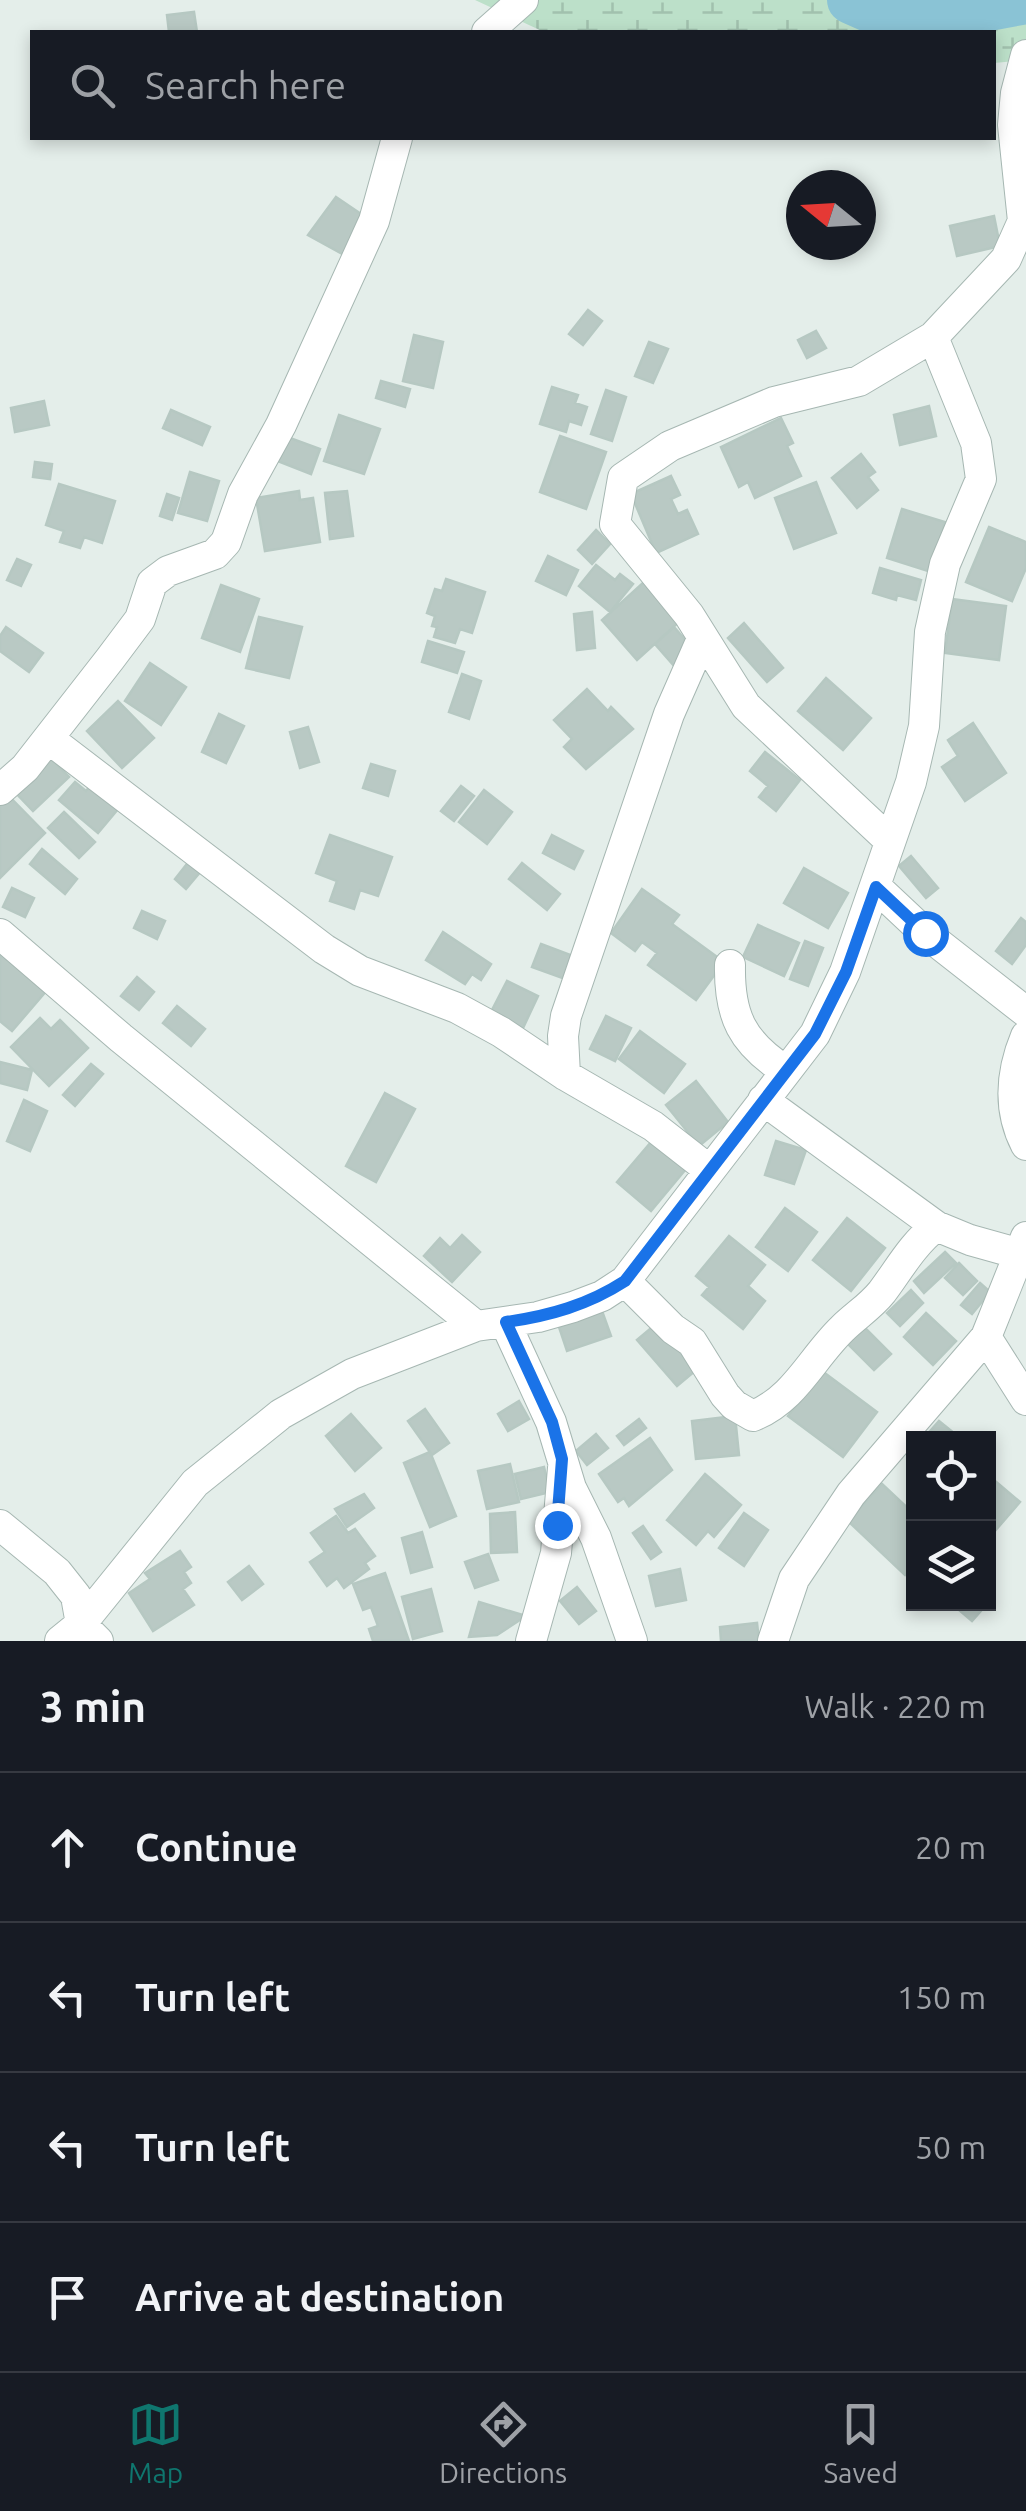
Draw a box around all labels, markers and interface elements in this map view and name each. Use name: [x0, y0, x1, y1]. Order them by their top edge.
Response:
search box: [30, 30, 996, 140]
icon: search: [65, 58, 120, 113]
text: Search here: [145, 64, 346, 106]
north arrow: [786, 170, 876, 260]
route start: [903, 911, 949, 957]
map controls: [906, 1431, 996, 1611]
button: locate: [906, 1431, 996, 1521]
route end: [535, 1503, 581, 1549]
button: layers: [906, 1521, 996, 1611]
text: 3 min: [40, 1683, 146, 1730]
text: Walk · 220 m: [804, 1688, 986, 1724]
icon: ahead: [40, 1820, 95, 1875]
text: Continue: [135, 1826, 297, 1868]
text: 20 m: [915, 1829, 986, 1865]
icon: left: [40, 1970, 95, 2025]
text: Turn left: [135, 1976, 290, 2018]
text: 150 m: [897, 1979, 986, 2015]
icon: left: [40, 2120, 95, 2175]
text: Turn left: [135, 2126, 290, 2168]
text: 50 m: [915, 2129, 986, 2165]
icon: arrive: [40, 2270, 95, 2325]
text: Arrive at destination: [135, 2276, 504, 2318]
tab: Map: [128, 2397, 183, 2488]
tab: Directions: [439, 2397, 567, 2488]
tab: Saved: [823, 2397, 898, 2488]

